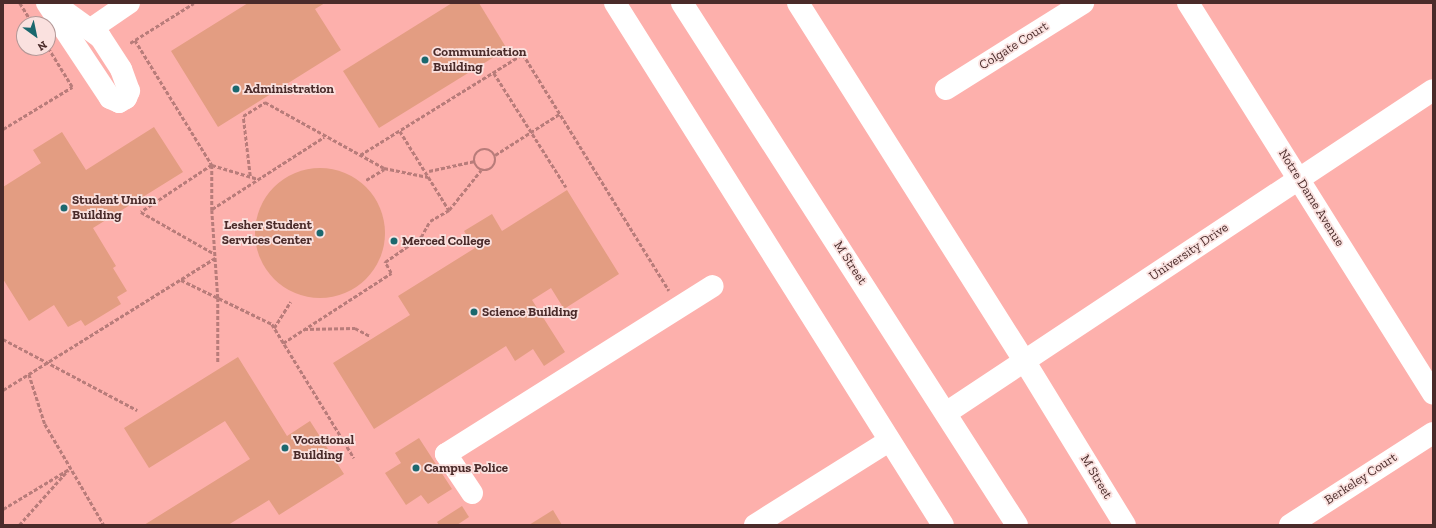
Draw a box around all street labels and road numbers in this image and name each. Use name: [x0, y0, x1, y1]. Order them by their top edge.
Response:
street label: Colgate Court: [977, 19, 1051, 73]
street label: Notre Dame Avenue: [1275, 146, 1347, 250]
street label: University Drive: [1146, 220, 1232, 284]
street label: M Street: [830, 238, 870, 288]
street label: Berkeley Court: [1322, 450, 1400, 508]
street label: M Street: [1077, 452, 1115, 502]

